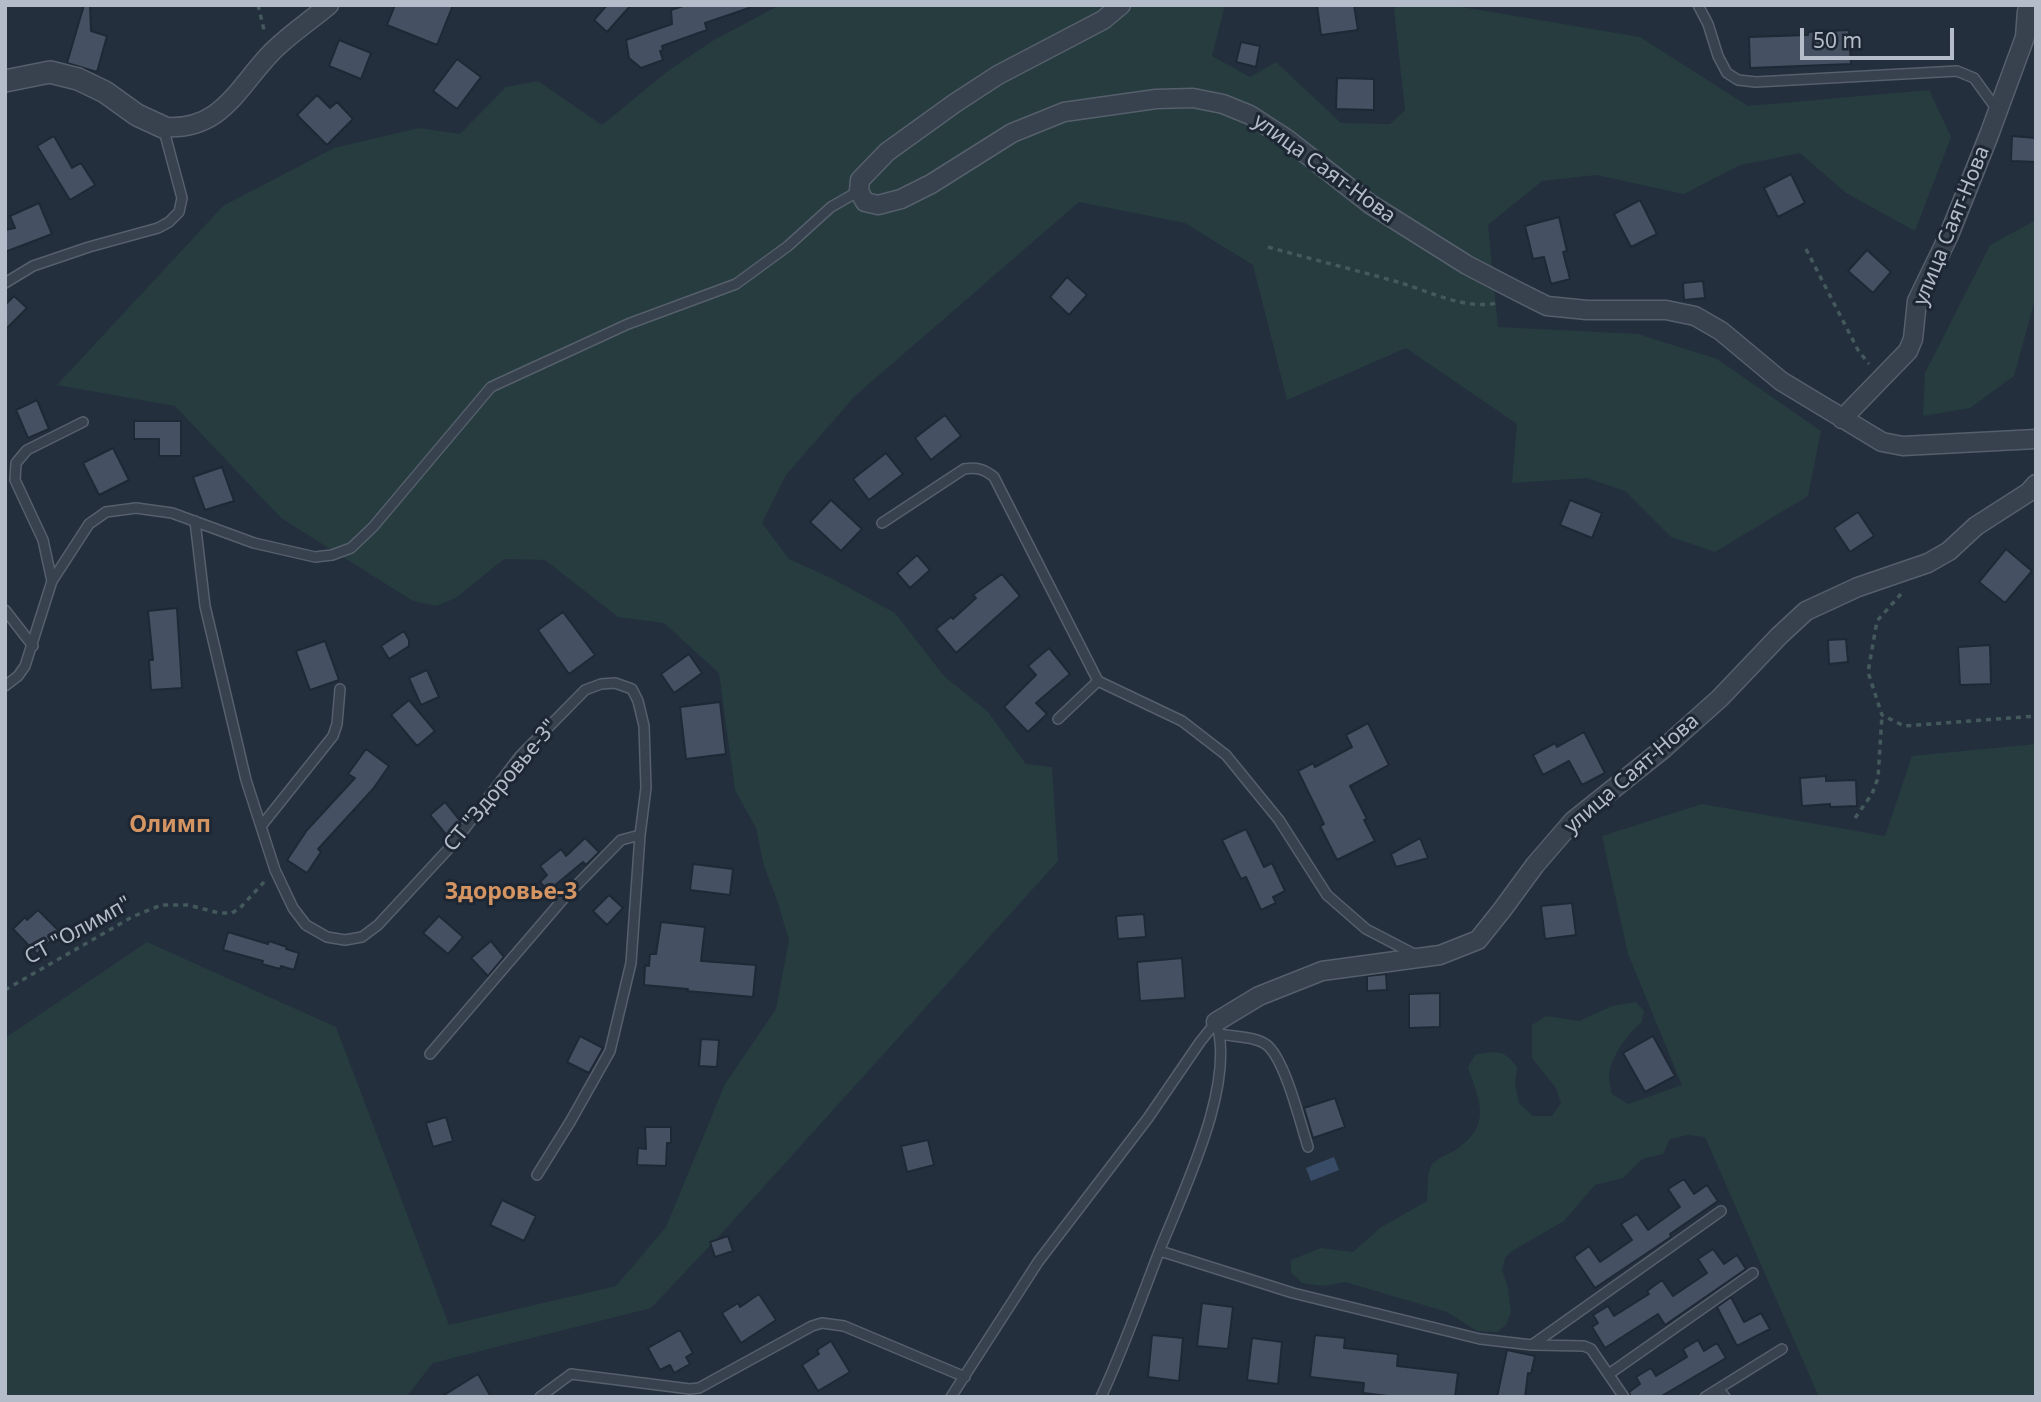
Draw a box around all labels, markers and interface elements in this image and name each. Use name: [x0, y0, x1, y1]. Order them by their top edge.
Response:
scale bar: [1803, 14, 1957, 58]
text: 50 m: [1813, 26, 1862, 54]
street label: улица Саят-Нова: [1248, 109, 1400, 229]
street label: улица Саят-Нова: [1908, 143, 1996, 309]
street label: улица Саят-Нова: [1560, 709, 1704, 839]
street label: СТ "Здоровье-3": [439, 715, 563, 857]
district label: Олимп: [129, 811, 211, 839]
district label: Здоровье-3: [445, 878, 577, 906]
street label: СТ "Олимп": [20, 891, 136, 971]

